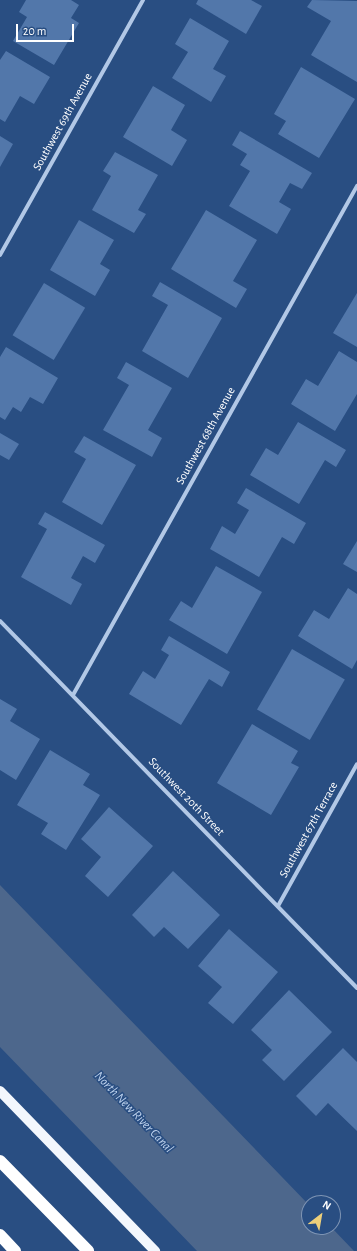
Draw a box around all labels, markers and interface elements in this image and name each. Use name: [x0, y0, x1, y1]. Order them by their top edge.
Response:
scale bar: [18, 16, 76, 42]
text: 20 m: [23, 25, 46, 37]
street label: Southwest 69th Avenue: [30, 71, 96, 173]
street label: Southwest 68th Avenue: [173, 385, 239, 487]
street label: Southwest 20th Street: [145, 755, 227, 839]
street label: Southwest 67th Terrace: [277, 779, 341, 881]
water label: North New River Canal: [90, 1069, 176, 1157]
north arrow: [301, 1195, 341, 1235]
text: N: [321, 1198, 333, 1212]

